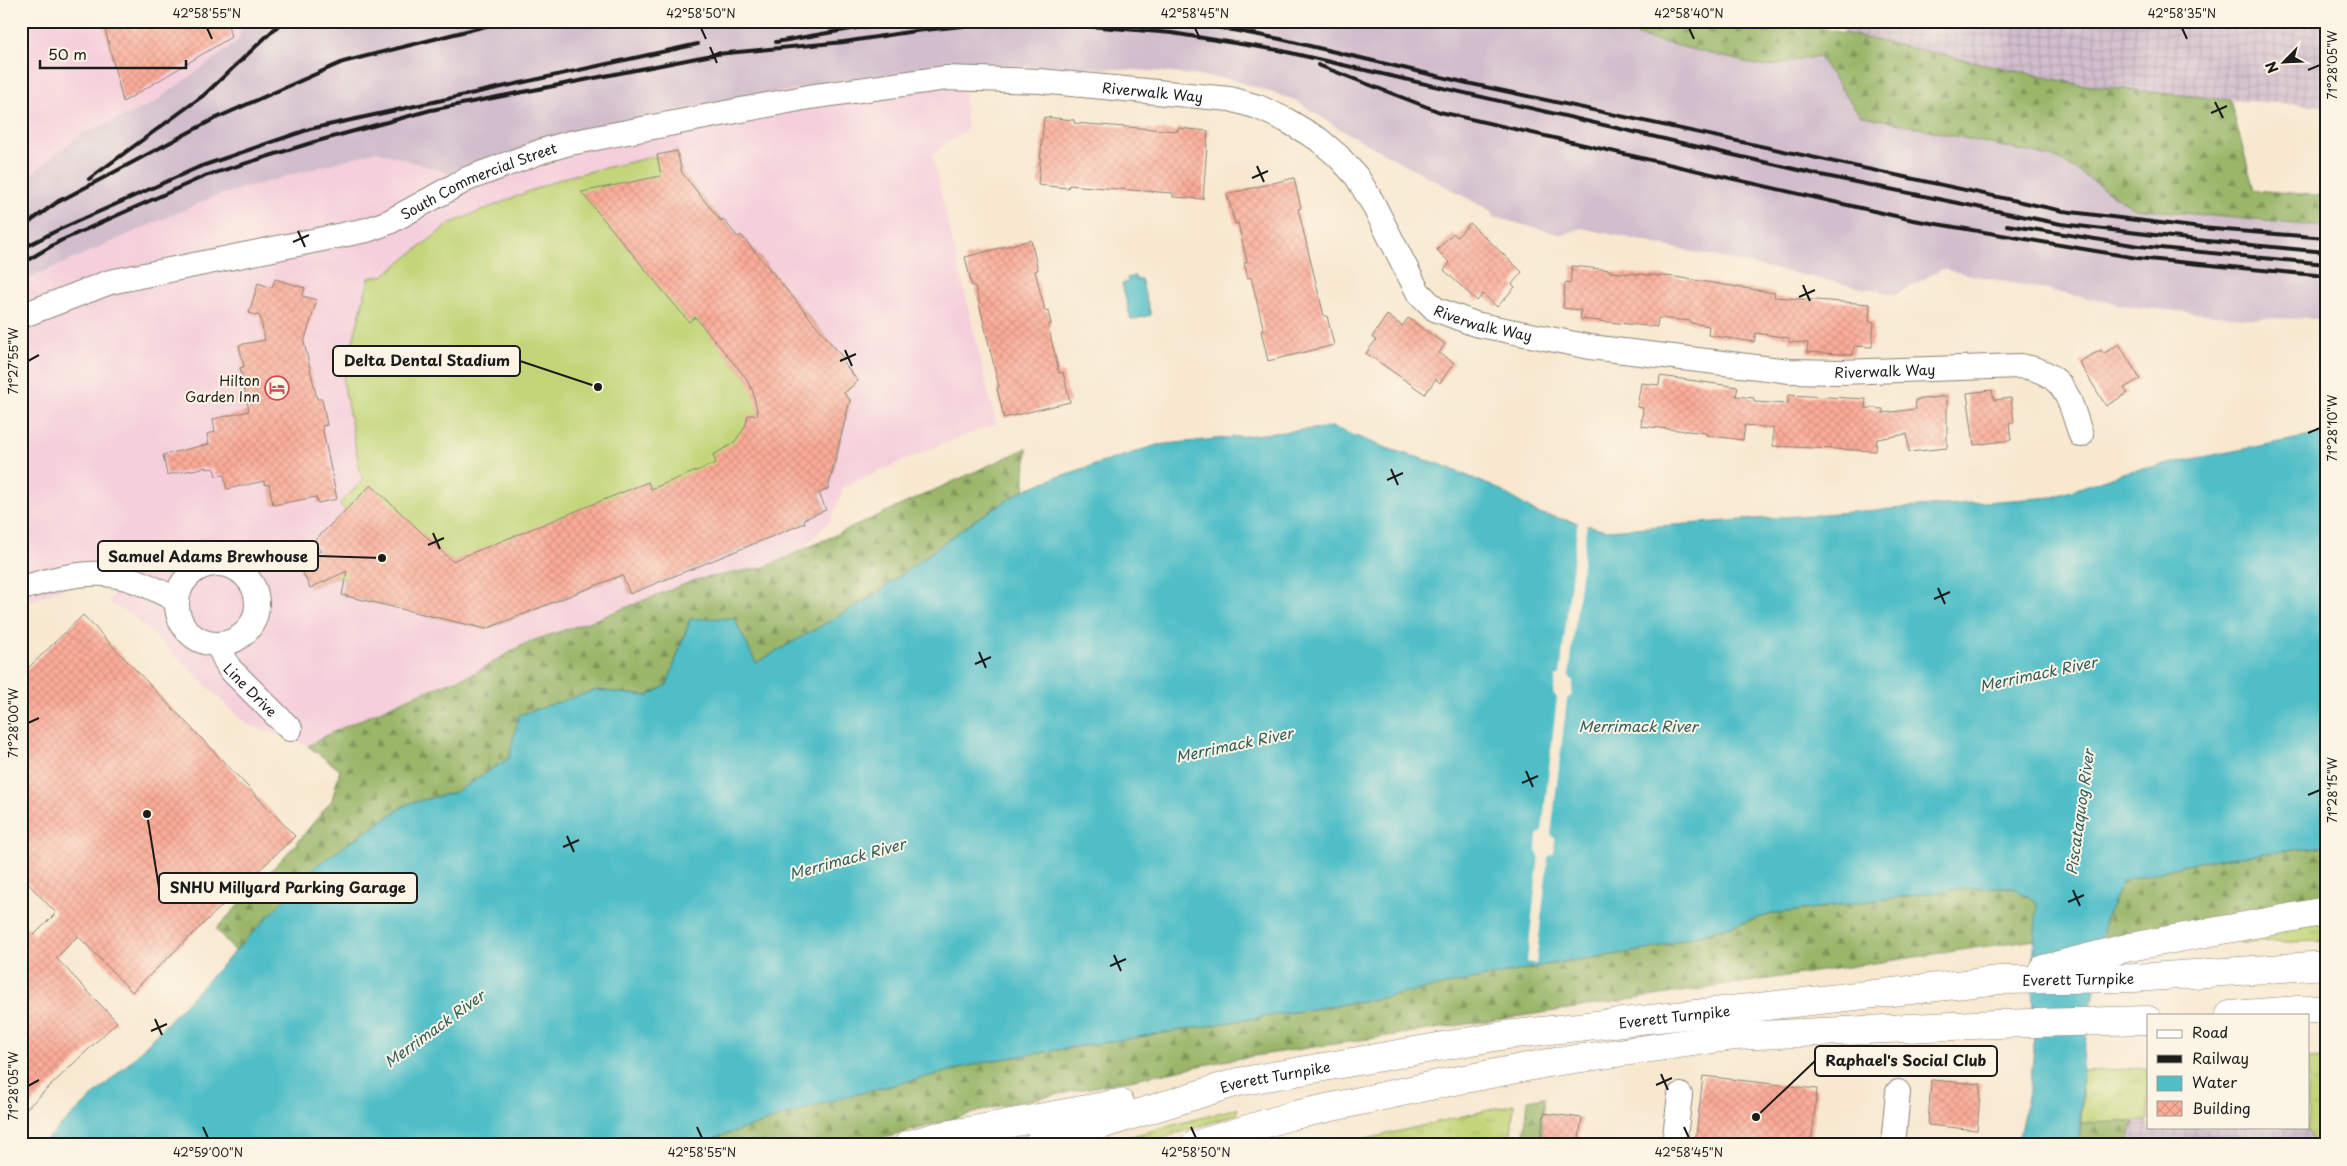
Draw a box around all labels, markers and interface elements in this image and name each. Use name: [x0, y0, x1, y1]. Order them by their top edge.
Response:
text: 42°58'55"N: [173, 4, 241, 22]
text: 42°58'50"N: [666, 4, 736, 22]
text: 42°58'45"N: [1161, 4, 1229, 22]
text: 42°58'40"N: [1654, 4, 1724, 22]
text: 42°58'35"N: [2148, 4, 2216, 22]
text: 71°28'05"W: [2323, 30, 2341, 99]
scale bar: [40, 38, 186, 70]
north arrow: [2260, 38, 2310, 88]
text: 50 m: [48, 42, 87, 65]
text: N: [2260, 58, 2284, 77]
street label: Riverwalk Way: [1101, 76, 1204, 107]
street label: South Commercial Street: [396, 137, 559, 224]
street label: Riverwalk Way: [1431, 299, 1534, 346]
text: 71°27'55"W: [4, 327, 22, 395]
callout: Delta Dental Stadium: [333, 346, 520, 376]
text: Delta Dental Stadium: [344, 348, 510, 371]
street label: Riverwalk Way: [1834, 358, 1936, 383]
place label: Hilton Garden Inn: [185, 370, 260, 407]
hotel icon: Hilton Garden Inn: [264, 375, 290, 401]
text: 71°28'10"W: [2323, 394, 2341, 461]
callout: Samuel Adams Brewhouse: [98, 541, 318, 571]
text: Samuel Adams Brewhouse: [108, 544, 308, 567]
water label: Merrimack River: [1977, 649, 2101, 697]
street label: Line Drive: [219, 658, 282, 721]
text: 71°28'00"W: [4, 687, 22, 758]
water label: Merrimack River: [1578, 714, 1700, 737]
water label: Merrimack River: [1173, 720, 1297, 768]
water label: Piscataquog River: [2059, 746, 2099, 876]
text: 71°28'15"W: [2323, 756, 2341, 823]
water label: Merrimack River: [786, 831, 910, 885]
callout: SNHU Millyard Parking Garage: [159, 873, 417, 903]
text: SNHU Millyard Parking Garage: [170, 875, 406, 898]
street label: Everett Turnpike: [2022, 967, 2134, 990]
water label: Merrimack River: [379, 982, 491, 1072]
street label: Everett Turnpike: [1617, 1000, 1731, 1033]
legend: [2147, 1014, 2310, 1128]
text: Road: [2192, 1020, 2228, 1043]
callout: Raphael's Social Club: [1815, 1046, 1997, 1076]
text: Railway: [2192, 1046, 2249, 1069]
text: Raphael's Social Club: [1826, 1048, 1987, 1071]
text: 71°28'05"W: [4, 1051, 22, 1120]
street label: Everett Turnpike: [1217, 1056, 1332, 1098]
text: Water: [2192, 1070, 2237, 1093]
text: Building: [2192, 1096, 2251, 1119]
text: 42°59'00"N: [173, 1143, 243, 1161]
text: 42°58'55"N: [668, 1143, 736, 1161]
text: 42°58'50"N: [1161, 1143, 1231, 1161]
text: 42°58'45"N: [1655, 1143, 1723, 1161]

